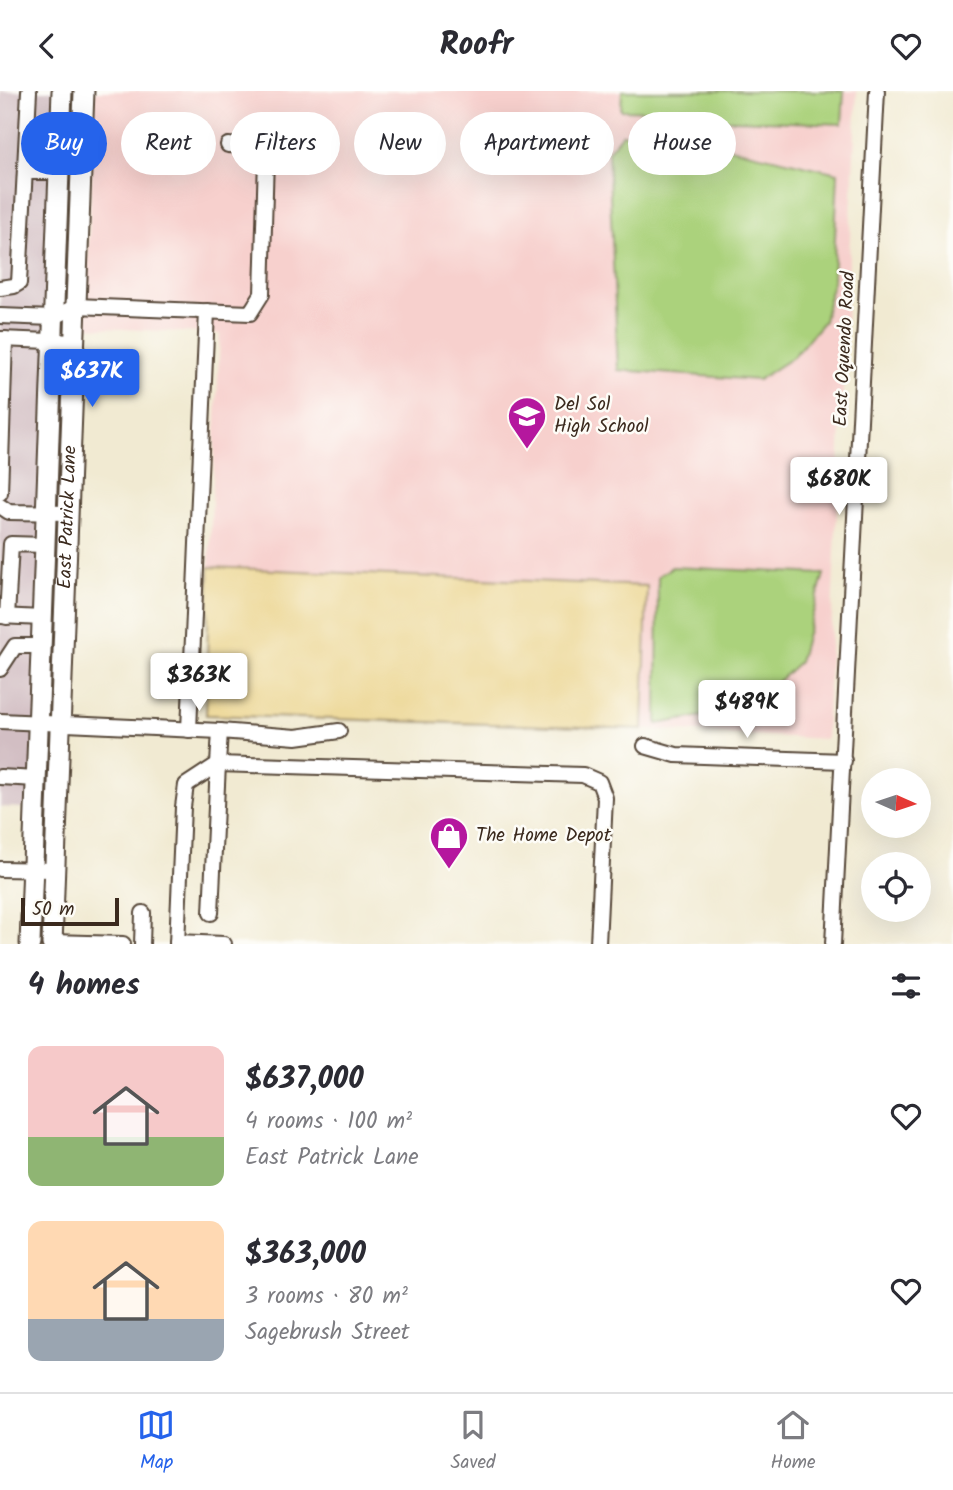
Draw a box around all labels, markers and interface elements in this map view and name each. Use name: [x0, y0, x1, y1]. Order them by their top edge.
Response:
text: Roofr: [440, 20, 513, 71]
icon: back: [28, 27, 66, 65]
icon: heart: [887, 27, 925, 65]
chip: Buy: [21, 112, 107, 175]
chip: Rent: [121, 112, 216, 175]
chip: Filters: [230, 112, 340, 175]
chip: New: [354, 112, 446, 175]
chip: Apartment: [460, 112, 614, 175]
chip: House: [628, 112, 736, 175]
street label: East Oquendo Road: [826, 270, 864, 427]
pin: $637K: [43, 349, 141, 409]
text: $637K: [60, 354, 124, 390]
place label: Del Sol High School: [554, 390, 649, 442]
school or university icon: Del Sol High School: [506, 395, 548, 450]
street label: East Patrick Lane: [50, 445, 86, 590]
pin: $680K: [790, 457, 888, 517]
text: $680K: [806, 462, 872, 498]
pin: $363K: [150, 653, 248, 713]
text: $363K: [166, 658, 232, 694]
pin: $489K: [698, 681, 796, 740]
text: $489K: [714, 685, 780, 721]
north arrow: [861, 768, 931, 838]
map controls: [861, 768, 931, 922]
shop icon: The Home Depot: [428, 815, 470, 870]
place label: The Home Depot: [476, 821, 612, 851]
button: locate: [861, 852, 931, 922]
scale bar: [21, 895, 119, 927]
text: 50 m: [32, 895, 74, 925]
text: 4 homes: [28, 962, 140, 1010]
icon: filters: [887, 967, 925, 1005]
text: $637,000: [245, 1056, 364, 1104]
icon: home: [84, 1074, 168, 1158]
icon: heart: [887, 1097, 925, 1135]
text: 4 rooms · 100 m²: [245, 1104, 412, 1140]
text: East Patrick Lane: [245, 1140, 419, 1176]
text: $363,000: [245, 1231, 366, 1279]
icon: home: [84, 1249, 168, 1333]
icon: heart: [887, 1272, 925, 1310]
text: 3 rooms · 80 m²: [245, 1279, 408, 1315]
text: Sagebrush Street: [245, 1315, 410, 1351]
tab: Map: [137, 1406, 175, 1478]
tab: Saved: [450, 1406, 496, 1478]
tab: Home: [770, 1406, 816, 1478]

